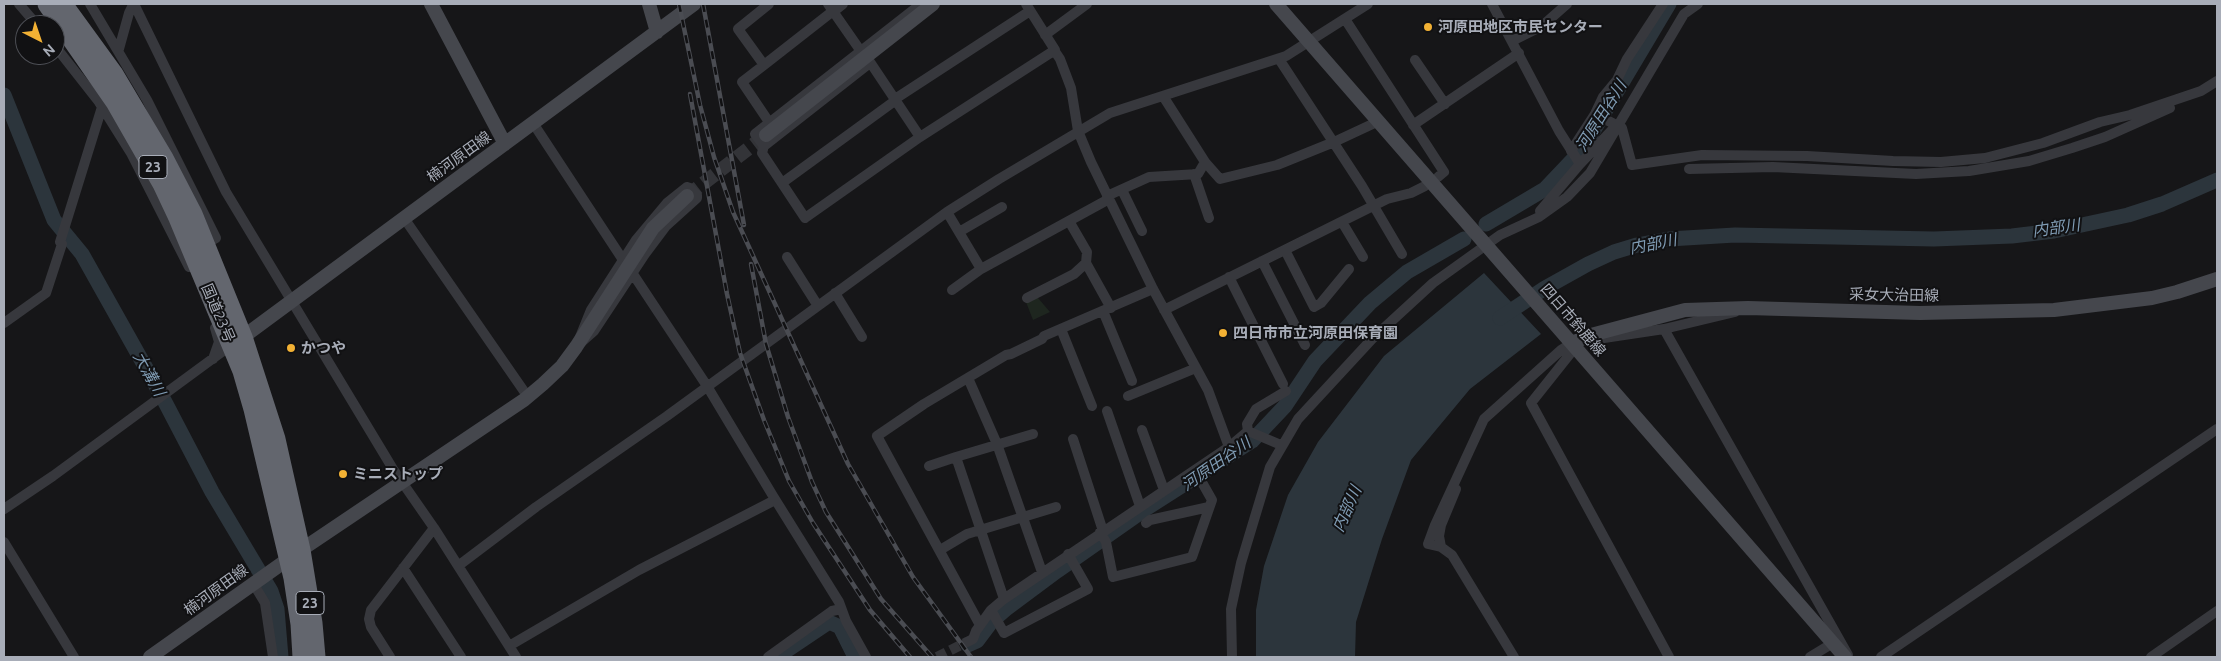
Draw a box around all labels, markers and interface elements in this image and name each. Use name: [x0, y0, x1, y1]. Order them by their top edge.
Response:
north arrow: [15, 15, 65, 65]
place label: 河原田地区市民センター: [1438, 18, 1603, 36]
marker: 河原田地区市民センター: [1422, 21, 1434, 33]
text: N: [40, 41, 58, 60]
water label: 河原田谷川: [1572, 77, 1630, 155]
street label: 楠河原田線: [423, 128, 495, 186]
road number: 23: [139, 156, 167, 178]
water label: 内部川: [2031, 215, 2081, 241]
water label: 内部川: [1628, 230, 1678, 258]
street label: 四日市鈴鹿線: [1537, 280, 1609, 360]
street label: 国道23号: [198, 281, 238, 345]
street label: 采女大治田線: [1849, 285, 1939, 305]
place label: 四日市市立河原田保育園: [1233, 324, 1398, 342]
marker: 四日市市立河原田保育園: [1217, 327, 1229, 339]
place label: かつや: [301, 339, 346, 357]
marker: かつや: [285, 342, 297, 354]
water label: 大溝川: [129, 348, 169, 400]
water label: 河原田谷川: [1178, 433, 1254, 495]
place label: ミニストップ: [353, 465, 443, 483]
marker: ミニストップ: [337, 468, 349, 480]
water label: 内部川: [1328, 483, 1366, 535]
street label: 楠河原田線: [180, 561, 252, 619]
road number: 23: [296, 592, 324, 614]

